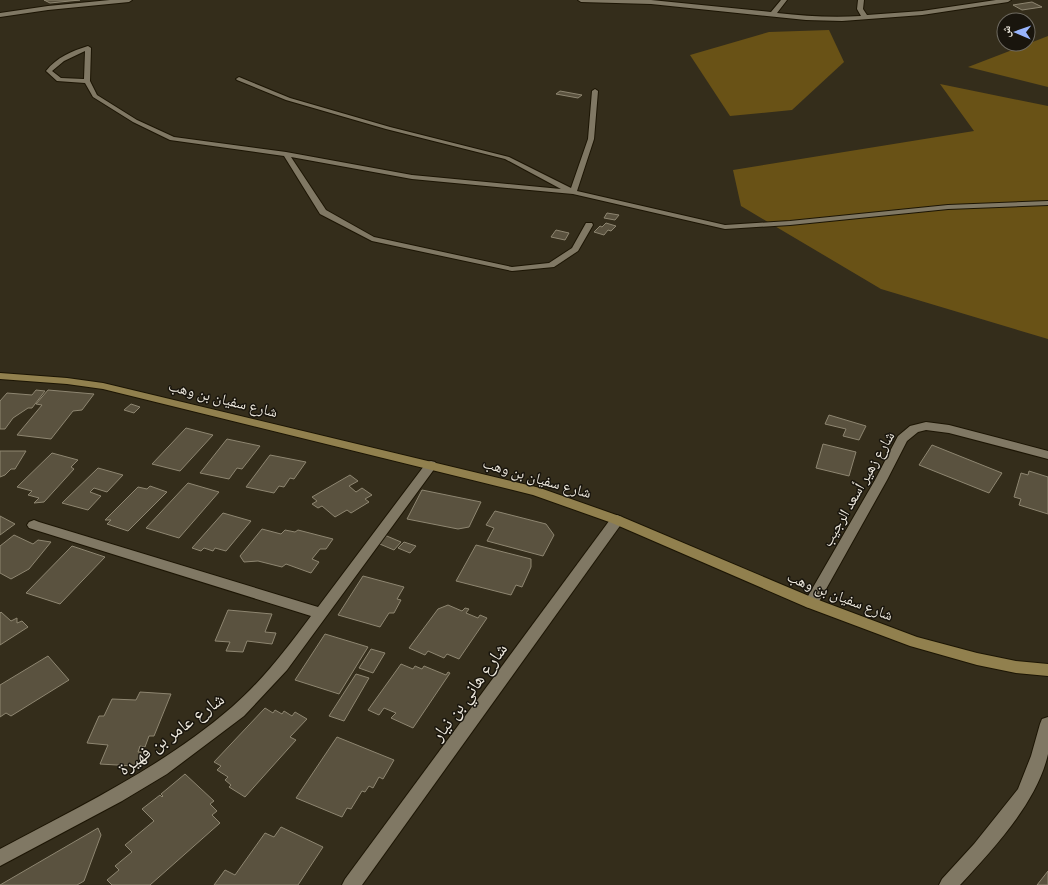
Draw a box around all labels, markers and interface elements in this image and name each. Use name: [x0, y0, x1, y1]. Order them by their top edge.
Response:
north arrow: [996, 12, 1036, 52]
text: ش: [999, 25, 1014, 38]
street label: شارع سفيان بن وهب: [166, 376, 280, 422]
street label: شارع زهير أسعد الرجيب: [817, 428, 899, 550]
street label: شارع سفيان بن وهب: [480, 453, 594, 503]
street label: شارع سفيان بن وهب: [784, 567, 896, 625]
street label: شارع هاني بن نيار: [425, 638, 515, 748]
street label: شارع عامر بن فهيرة: [113, 687, 229, 780]

